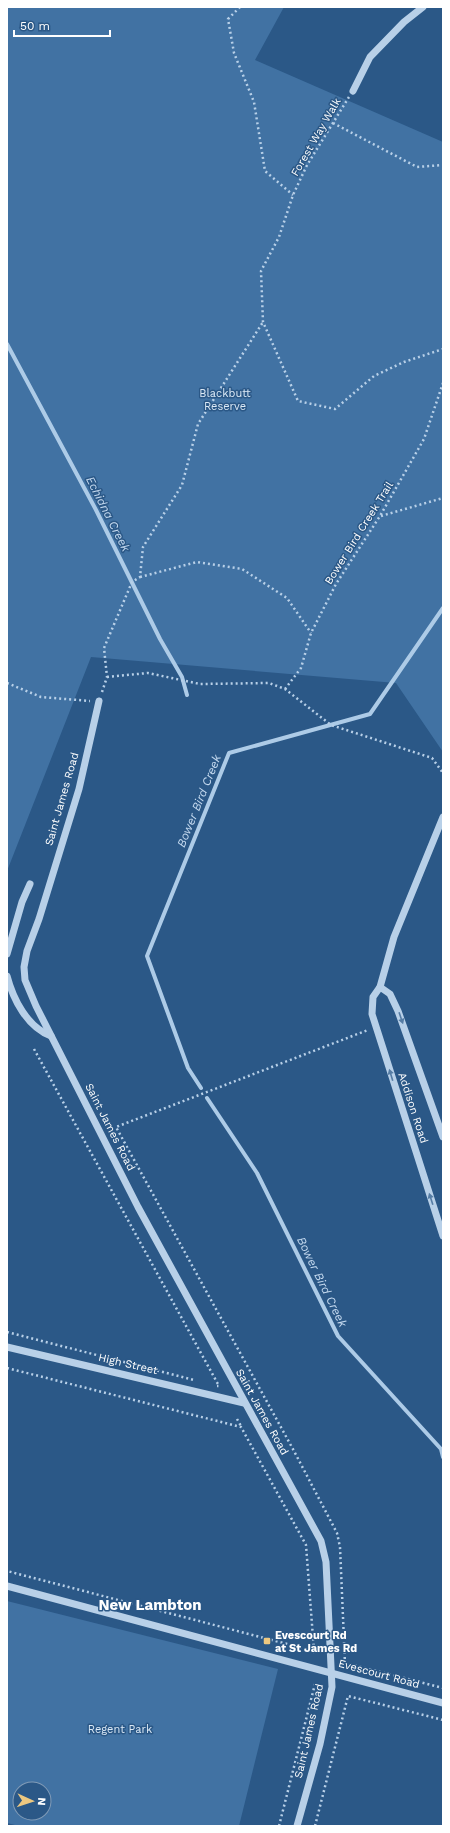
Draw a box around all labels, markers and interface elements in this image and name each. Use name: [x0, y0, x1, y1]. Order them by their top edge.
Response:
scale bar: [14, 12, 110, 38]
text: 50 m: [20, 19, 50, 33]
street label: Forest Way Walk: [288, 96, 344, 178]
park label: Blackbutt Reserve: [199, 387, 251, 413]
water label: Echidna Creek: [83, 474, 133, 554]
street label: Bower Bird Creek Trail: [322, 479, 396, 587]
street label: Saint James Road: [42, 751, 82, 847]
water label: Bower Bird Creek: [174, 752, 224, 849]
one-way arrow: [398, 1012, 404, 1024]
one-way arrow: [388, 1069, 394, 1081]
street label: Addison Road: [395, 1071, 431, 1145]
street label: Saint James Road: [82, 1081, 138, 1173]
one-way arrow: [428, 1193, 434, 1205]
water label: Bower Bird Creek: [294, 1235, 350, 1330]
street label: High Street: [97, 1351, 159, 1377]
street label: Saint James Road: [233, 1367, 291, 1457]
district label: New Lambton: [98, 1596, 202, 1614]
place label: Evescourt Rd at St James Rd: [275, 1629, 357, 1655]
marker: Evescourt Rd at St James Rd: [262, 1636, 272, 1646]
street label: Evescourt Road: [337, 1657, 421, 1691]
street label: Saint James Road: [292, 1683, 326, 1779]
park label: Regent Park: [88, 1723, 152, 1736]
north arrow: [12, 1781, 52, 1821]
text: N: [35, 1797, 48, 1806]

